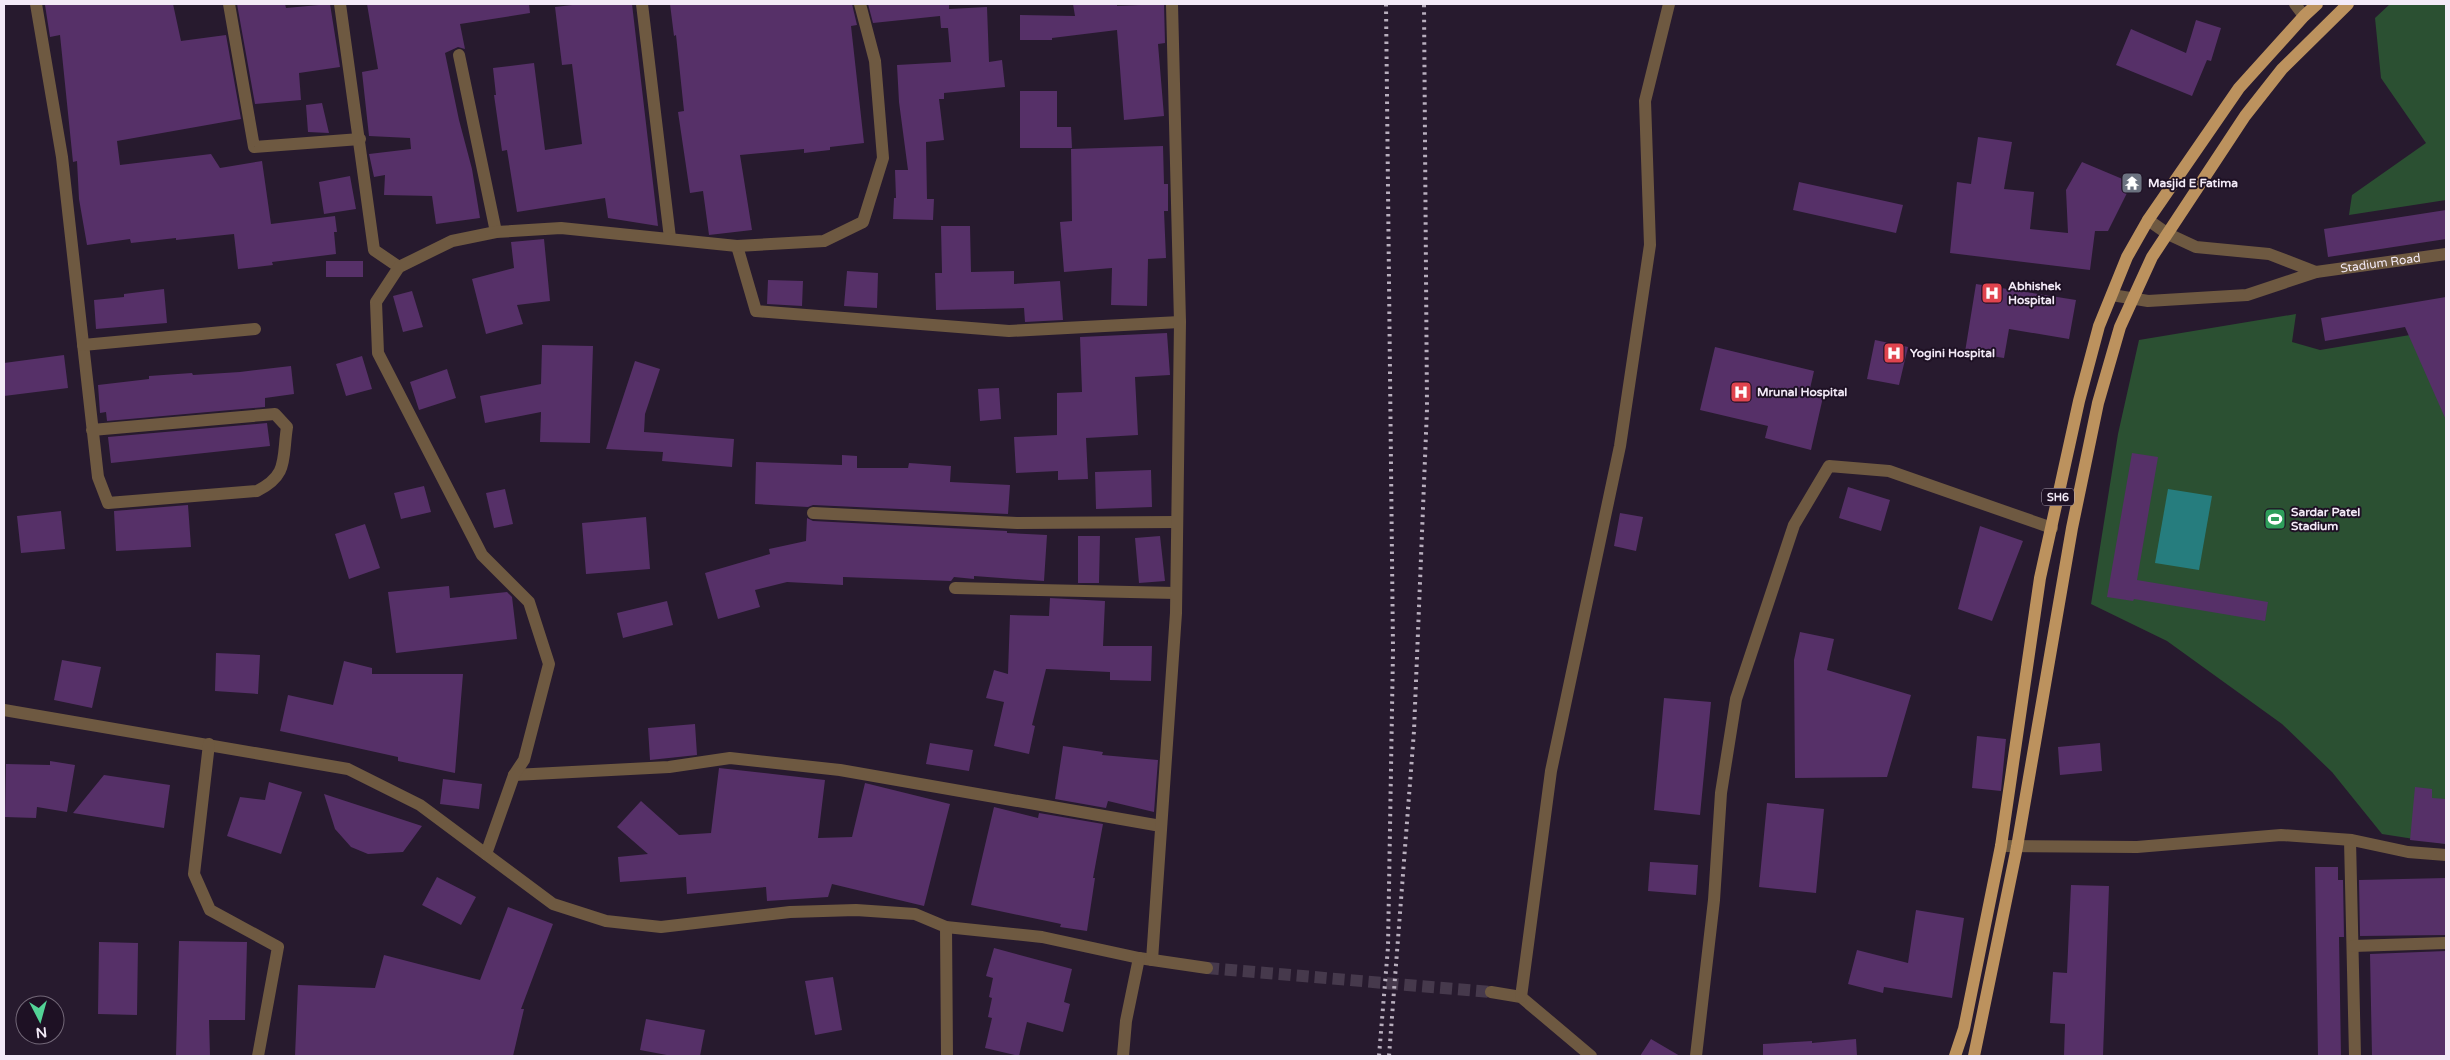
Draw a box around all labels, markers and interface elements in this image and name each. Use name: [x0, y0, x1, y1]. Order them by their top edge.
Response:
temple icon: Masjid E Fatima: [2120, 171, 2144, 195]
place label: Masjid E Fatima: [2148, 176, 2238, 191]
street label: Stadium Road: [2339, 251, 2421, 276]
place label: Abhishek Hospital: [2008, 279, 2062, 308]
hospital icon: Abhishek Hospital: [1980, 281, 2004, 305]
hospital icon: Yogini Hospital: [1882, 341, 1906, 365]
place label: Yogini Hospital: [1910, 346, 1995, 361]
hospital icon: Mrunal Hospital: [1729, 380, 1753, 404]
place label: Mrunal Hospital: [1757, 385, 1847, 400]
road number: SH6: [2042, 488, 2074, 506]
place label: Sardar Patel Stadium: [2291, 505, 2360, 533]
sports icon: Sardar Patel Stadium: [2263, 507, 2287, 531]
north arrow: [15, 995, 65, 1045]
text: N: [35, 1023, 48, 1041]

